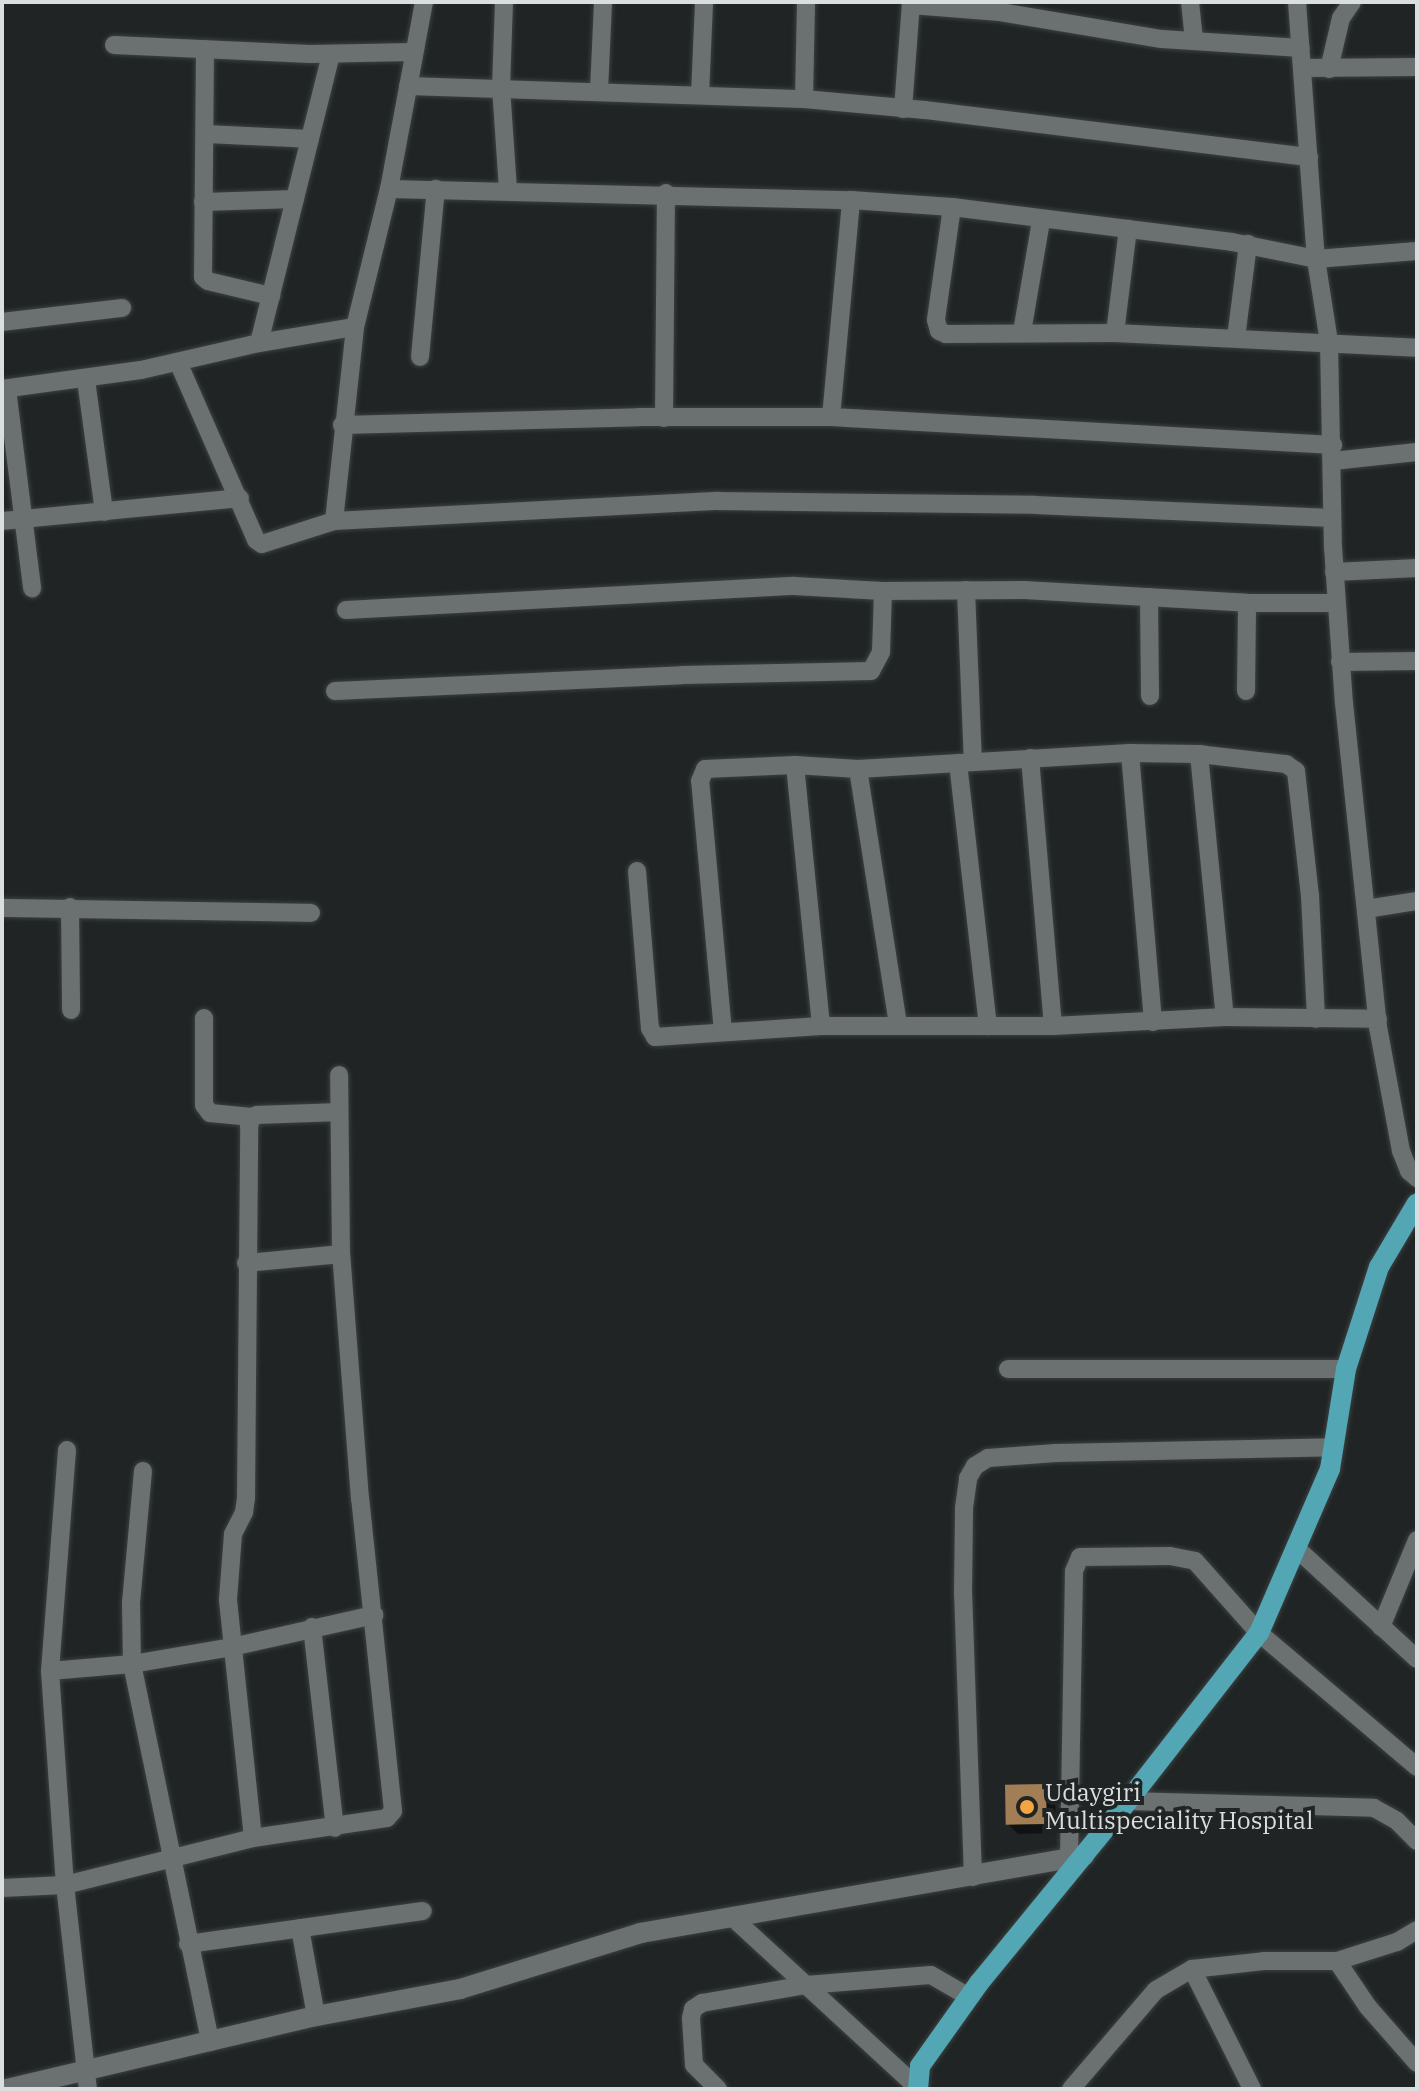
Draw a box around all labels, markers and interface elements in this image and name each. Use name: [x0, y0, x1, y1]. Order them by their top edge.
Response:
place label: Udaygiri Multispeciality Hospital: [1045, 1779, 1313, 1835]
marker: Udaygiri Multispeciality Hospital: [1016, 1796, 1038, 1818]

